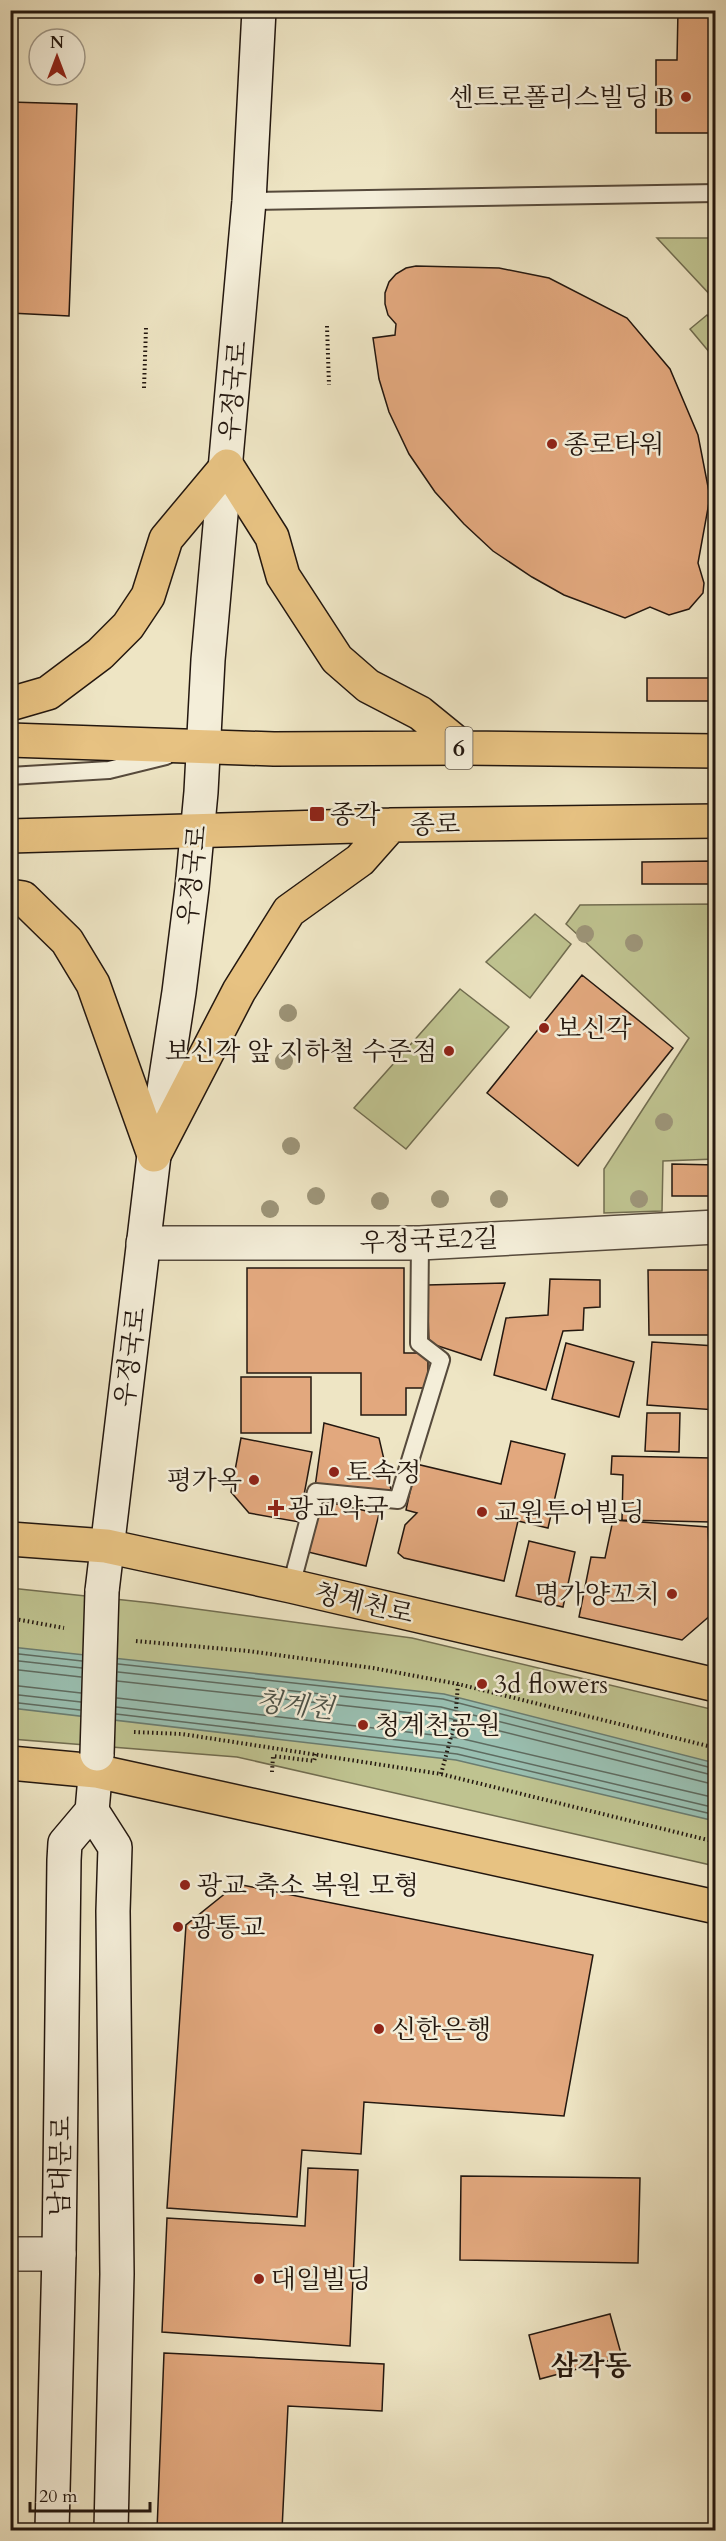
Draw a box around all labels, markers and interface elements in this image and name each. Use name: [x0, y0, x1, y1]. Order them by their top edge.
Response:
north arrow: [27, 27, 87, 87]
text: N: [50, 32, 64, 54]
place label: 센트로폴리스빌딩 B: [448, 80, 674, 115]
marker: 센트로폴리스빌딩 B: [679, 90, 693, 104]
street label: 우정국로: [212, 339, 255, 443]
place label: 종로타워: [564, 427, 664, 462]
marker: 종로타워: [545, 437, 559, 451]
road number: 6: [446, 727, 472, 769]
place label: 종각: [330, 797, 381, 832]
marker: 종각: [308, 805, 326, 823]
street label: 종로: [410, 807, 460, 842]
street label: 우정국로: [170, 823, 215, 927]
place label: 보신각: [556, 1011, 632, 1046]
marker: 보신각: [537, 1021, 551, 1035]
place label: 보신각 앞 지하철 수준점: [165, 1034, 437, 1069]
marker: 보신각 앞 지하철 수준점: [442, 1044, 456, 1058]
street label: 우정국로2길: [359, 1221, 499, 1260]
street label: 우정국로: [107, 1305, 154, 1409]
place label: 토속정: [346, 1455, 421, 1490]
place label: 평가옥: [167, 1463, 242, 1498]
marker: 토속정: [327, 1465, 341, 1479]
marker: 평가옥: [247, 1473, 261, 1487]
place label: 광교약국: [288, 1491, 388, 1526]
place label: 교원투어빌딩: [494, 1495, 645, 1530]
marker: 광교약국: [269, 1501, 283, 1515]
marker: 교원투어빌딩: [475, 1505, 489, 1519]
street label: 청계천로: [311, 1575, 417, 1632]
place label: 명가양꼬치: [534, 1577, 660, 1612]
marker: 명가양꼬치: [665, 1587, 679, 1601]
place label: 3d flowers: [494, 1667, 608, 1702]
marker: 3d flowers: [475, 1677, 489, 1691]
water label: 청계천: [254, 1683, 338, 1728]
place label: 청계천공원: [375, 1708, 501, 1743]
marker: 청계천공원: [356, 1718, 370, 1732]
place label: 광교 축소 복원 모형: [197, 1868, 419, 1903]
marker: 광교 축소 복원 모형: [178, 1878, 192, 1892]
place label: 광통교: [190, 1910, 265, 1945]
marker: 광통교: [171, 1920, 185, 1934]
place label: 신한은행: [391, 2012, 491, 2047]
marker: 신한은행: [372, 2022, 386, 2036]
street label: 남대문로: [42, 2115, 79, 2217]
place label: 대일빌딩: [271, 2262, 371, 2297]
marker: 대일빌딩: [252, 2272, 266, 2286]
district label: 삼각동: [550, 2347, 632, 2385]
scale bar: [30, 2475, 150, 2513]
text: 20 m: [39, 2484, 78, 2509]

